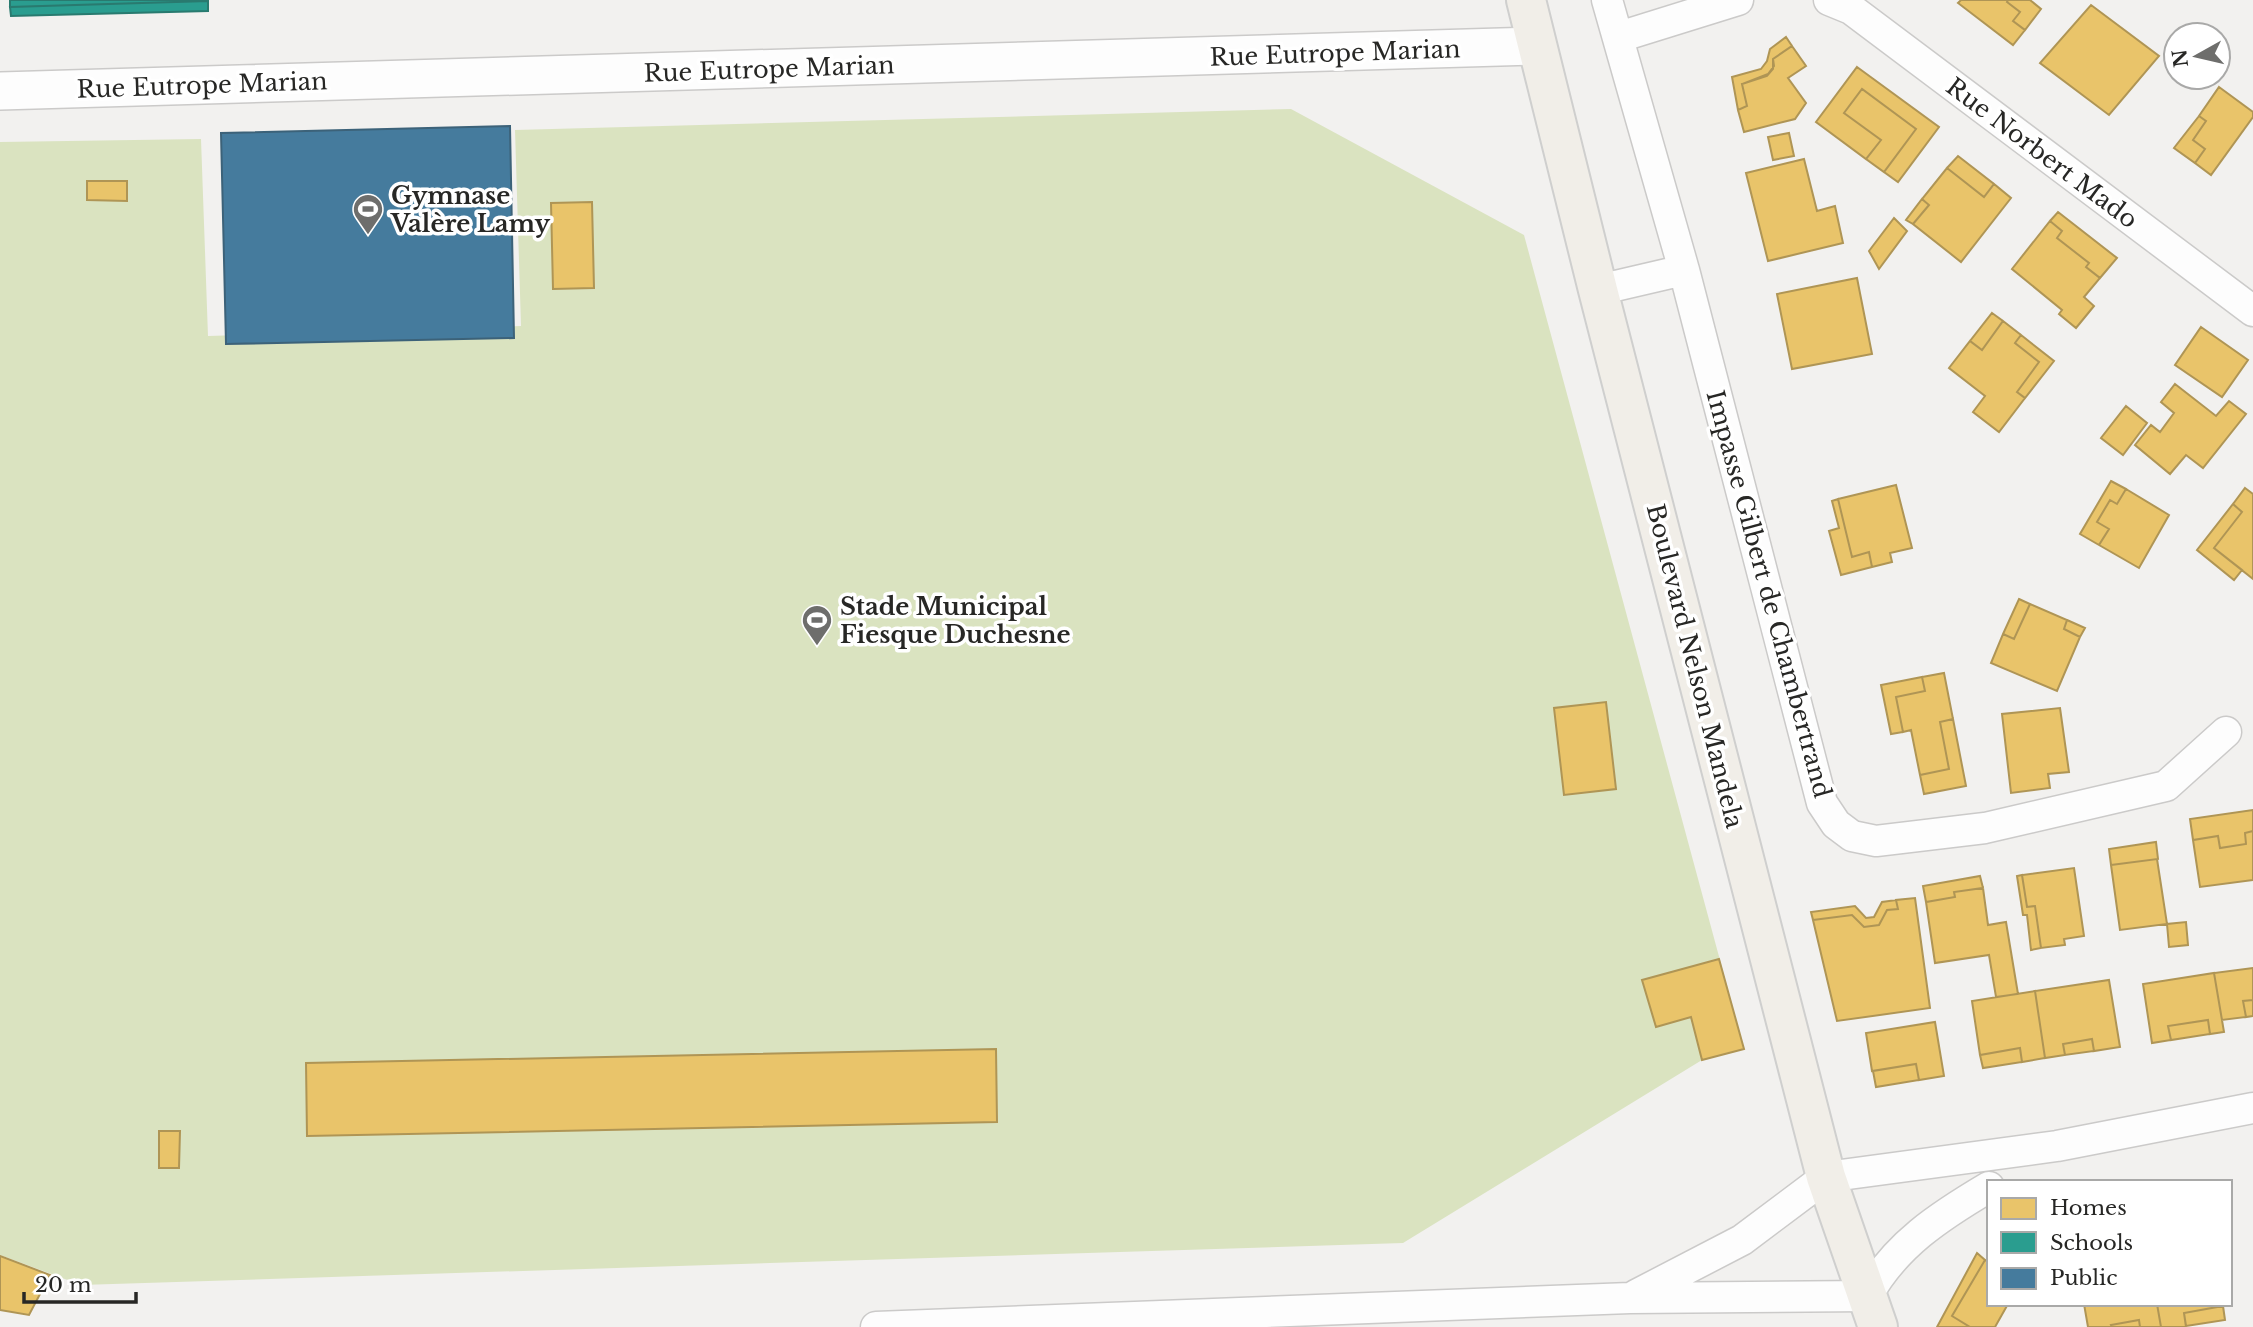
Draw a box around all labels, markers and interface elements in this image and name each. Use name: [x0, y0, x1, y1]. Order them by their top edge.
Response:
north arrow: [2162, 21, 2232, 91]
street label: Rue Eutrope Marian: [1209, 34, 1461, 72]
text: N: [2168, 48, 2193, 69]
street label: Rue Eutrope Marian: [643, 50, 895, 88]
street label: Rue Eutrope Marian: [76, 66, 328, 104]
street label: Rue Norbert Mado: [1941, 72, 2143, 234]
place label: Gymnase Valère Lamy: [390, 181, 550, 238]
sports icon: Gymnase Valère Lamy: [351, 192, 385, 236]
street label: Impasse Gilbert de Chambertrand: [1701, 387, 1837, 801]
street label: Boulevard Nelson Mandela: [1641, 501, 1750, 832]
place label: Stade Municipal Fiesque Duchesne: [840, 592, 1071, 649]
sports icon: Stade Municipal Fiesque Duchesne: [800, 603, 834, 647]
legend: [1987, 1180, 2232, 1306]
text: Homes: [2050, 1195, 2127, 1221]
text: Schools: [2050, 1230, 2133, 1256]
scale bar: [24, 1260, 136, 1304]
text: Public: [2050, 1265, 2117, 1291]
text: 20 m: [35, 1272, 92, 1298]

